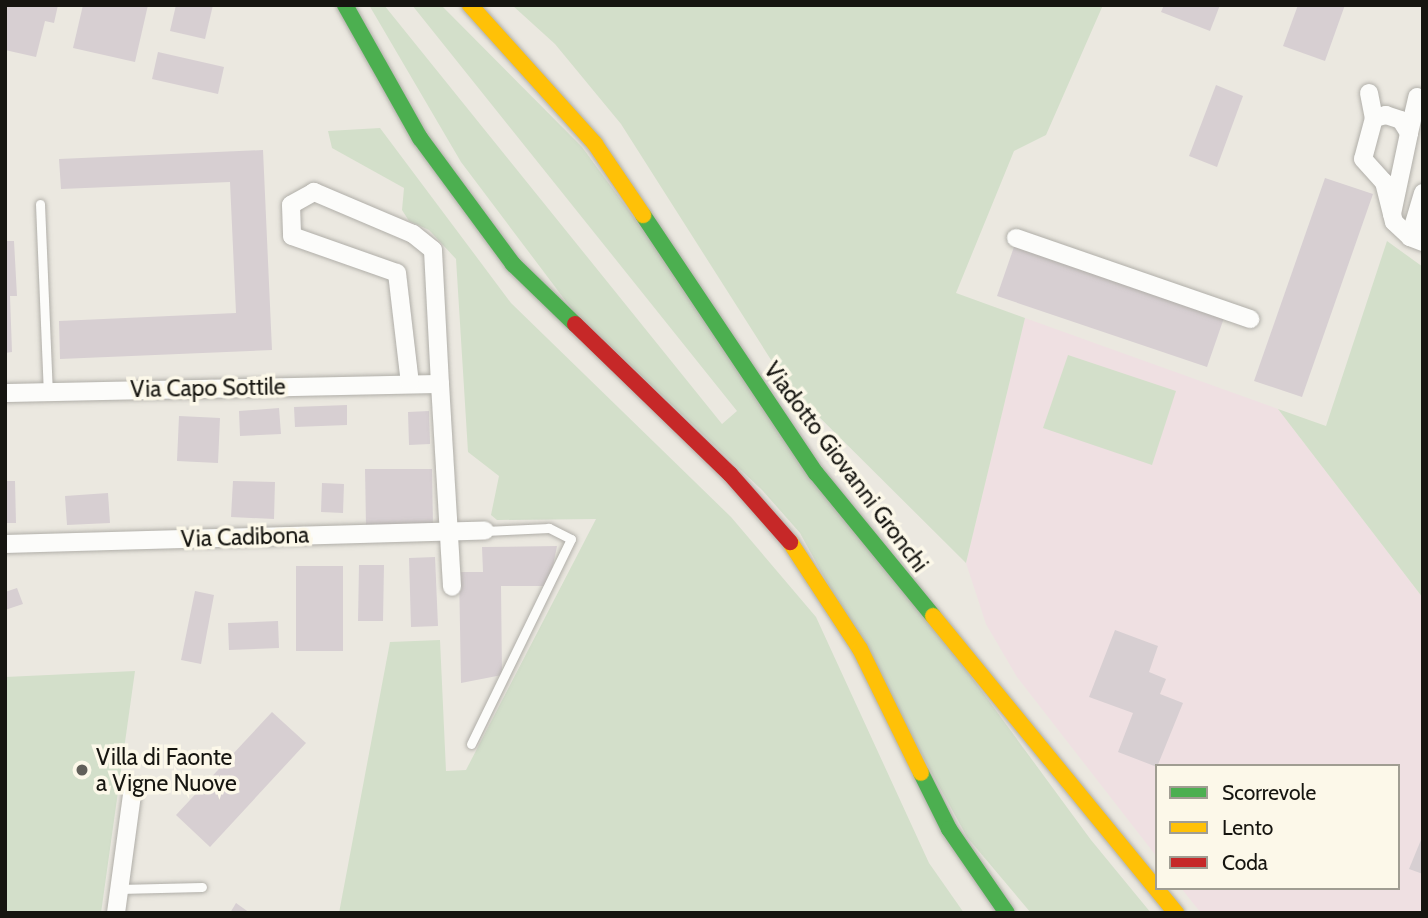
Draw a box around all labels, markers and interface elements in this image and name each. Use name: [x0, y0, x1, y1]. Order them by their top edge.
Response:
street label: Viadotto Giovanni Gronchi: [758, 357, 934, 577]
street label: Via Capo Sottile: [130, 373, 286, 403]
street label: Via Cadibona: [180, 521, 310, 553]
place label: Villa di Faonte a Vigne Nuove: [96, 743, 237, 797]
marker: Villa di Faonte a Vigne Nuove: [74, 762, 90, 778]
legend: [1155, 764, 1400, 890]
text: Scorrevole: [1222, 780, 1316, 805]
text: Lento: [1222, 815, 1273, 840]
text: Coda: [1222, 850, 1268, 875]

